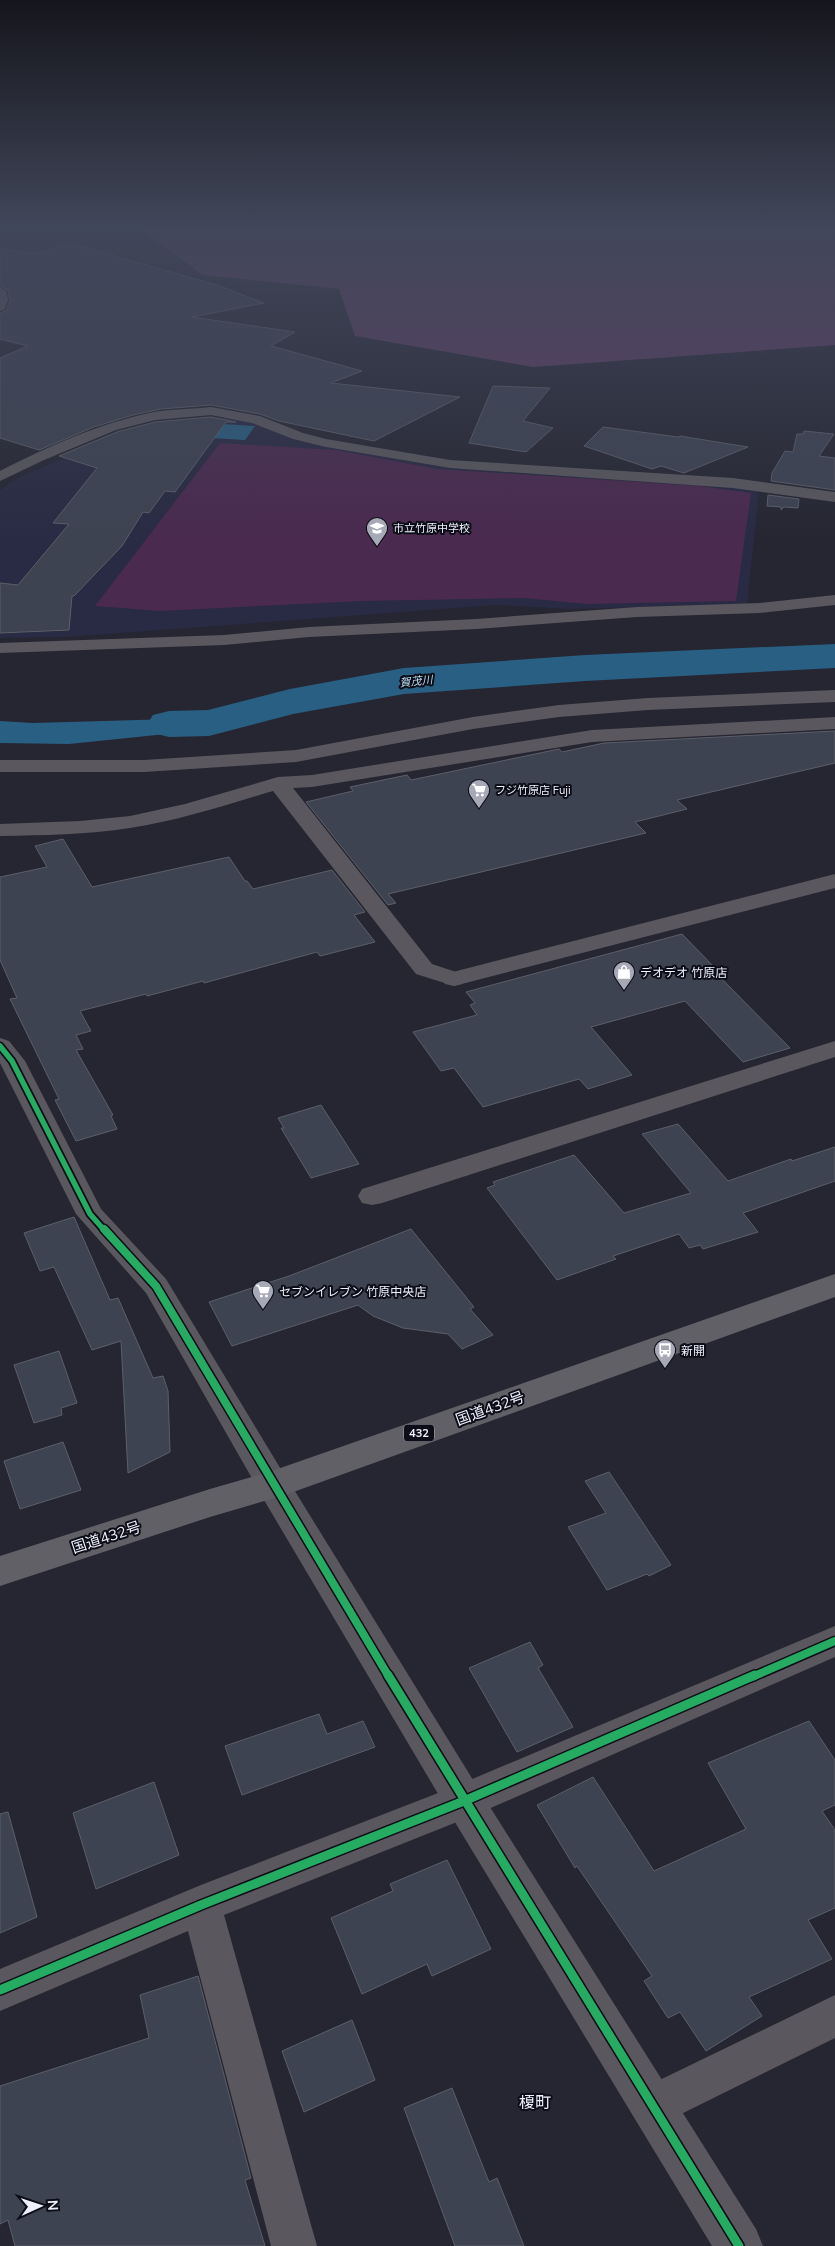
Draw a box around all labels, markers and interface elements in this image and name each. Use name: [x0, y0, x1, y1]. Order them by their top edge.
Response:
school or university icon: 市立竹原中学校: [365, 516, 389, 547]
place label: 市立竹原中学校: [393, 521, 470, 535]
water label: 賀茂川: [399, 672, 434, 690]
supermarket icon: フジ竹原店 Fuji: [467, 778, 491, 809]
place label: フジ竹原店 Fuji: [495, 783, 571, 797]
shop icon: デオデオ 竹原店: [612, 960, 636, 991]
place label: デオデオ 竹原店: [640, 965, 727, 980]
supermarket icon: セブンイレブン 竹原中央店: [251, 1279, 275, 1310]
place label: セブンイレブン 竹原中央店: [279, 1284, 426, 1299]
bus stop icon: 新開: [653, 1338, 677, 1369]
place label: 新開: [681, 1343, 705, 1358]
street label: 国道432号: [453, 1387, 527, 1429]
road number: 432: [404, 1425, 434, 1442]
street label: 国道432号: [69, 1517, 143, 1557]
district label: 榎町: [519, 2092, 551, 2112]
north arrow: [15, 2181, 65, 2231]
text: N: [44, 2200, 62, 2211]

